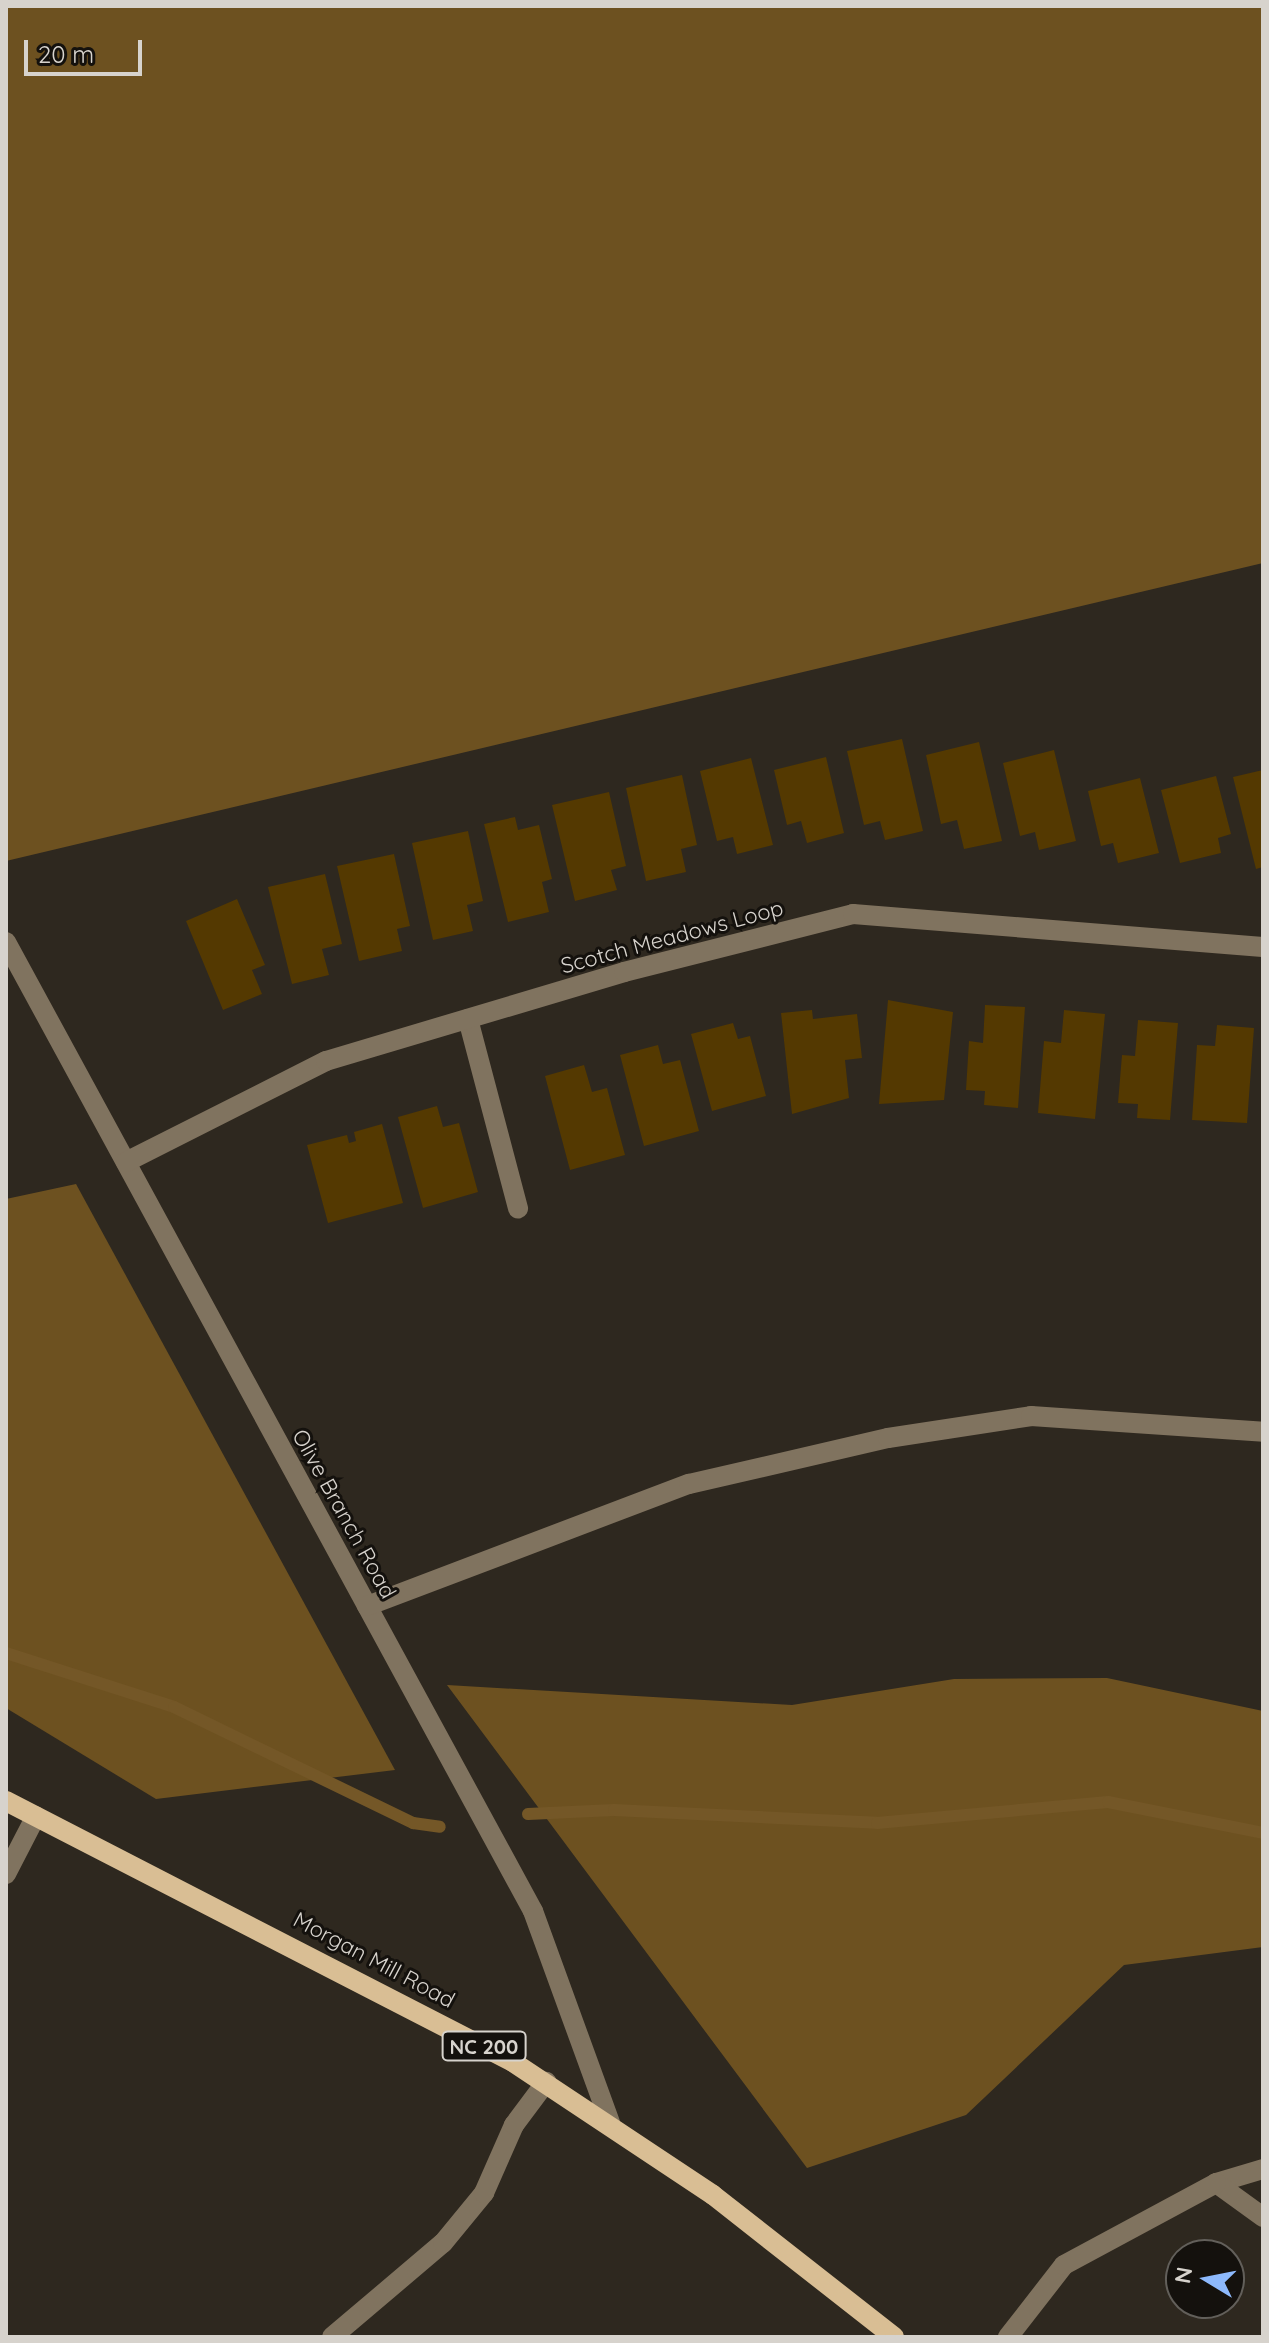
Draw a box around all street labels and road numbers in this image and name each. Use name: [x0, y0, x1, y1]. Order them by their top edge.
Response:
street label: Scotch Meadows Loop: [558, 895, 786, 979]
street label: Olive Branch Road: [286, 1425, 402, 1603]
street label: Morgan Mill Road: [289, 1906, 459, 2014]
road number: NC 200: [440, 2030, 528, 2062]

